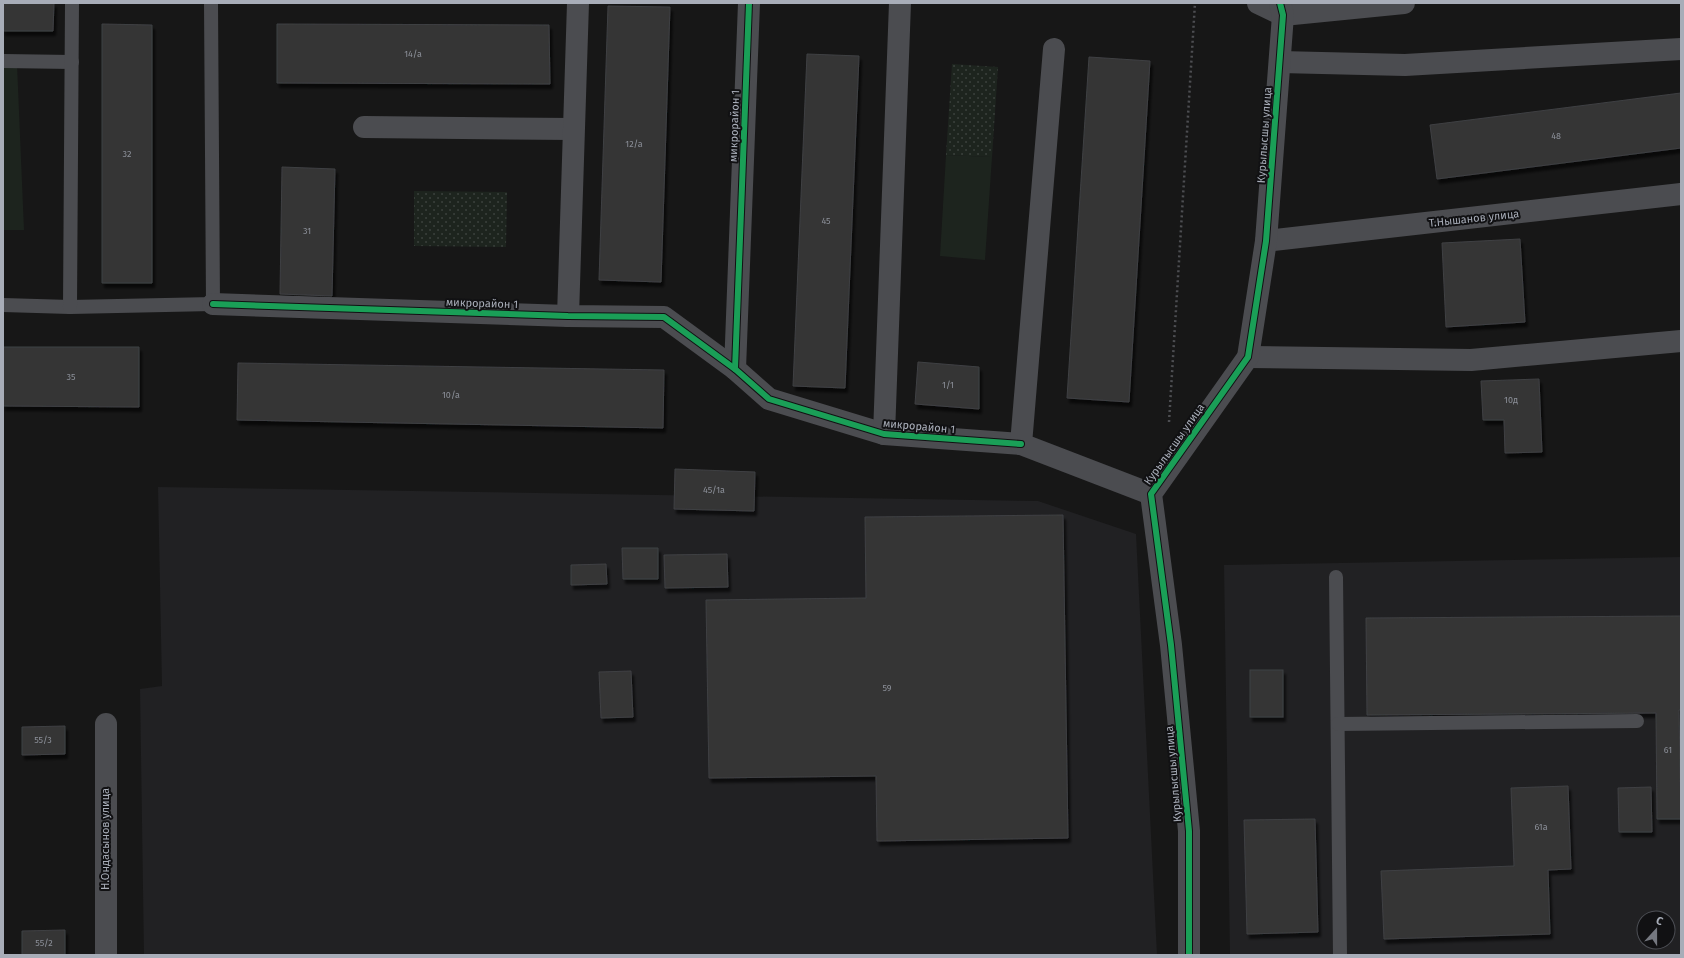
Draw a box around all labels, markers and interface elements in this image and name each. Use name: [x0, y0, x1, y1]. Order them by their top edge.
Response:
house number: 14/а: [404, 49, 422, 59]
street label: Курылысшы улица: [1255, 86, 1274, 184]
street label: микрорайон 1: [727, 90, 742, 162]
house number: 48: [1551, 131, 1561, 141]
house number: 12/а: [625, 139, 643, 149]
house number: 32: [123, 149, 131, 159]
street label: Т.Нышанов улица: [1428, 207, 1520, 230]
house number: 45: [821, 216, 831, 226]
house number: 31: [303, 226, 311, 236]
street label: микрорайон 1: [446, 296, 518, 311]
house number: 35: [66, 372, 76, 382]
house number: 1/1: [942, 380, 954, 390]
house number: 10/а: [442, 390, 460, 400]
house number: 10д: [1504, 395, 1518, 405]
street label: Курылысшы улица: [1141, 401, 1207, 488]
street label: микрорайон 1: [882, 417, 956, 436]
house number: 45/1а: [703, 485, 725, 495]
house number: 59: [882, 683, 892, 693]
street label: Курылысшы улица: [1163, 725, 1184, 823]
house number: 55/3: [34, 735, 52, 745]
house number: 61: [1664, 745, 1672, 755]
street label: Н.Ондасынов улица: [99, 788, 112, 890]
house number: 61а: [1534, 822, 1548, 832]
north arrow: [1636, 910, 1676, 950]
text: С: [1654, 914, 1665, 929]
house number: 55/2: [35, 938, 53, 948]

